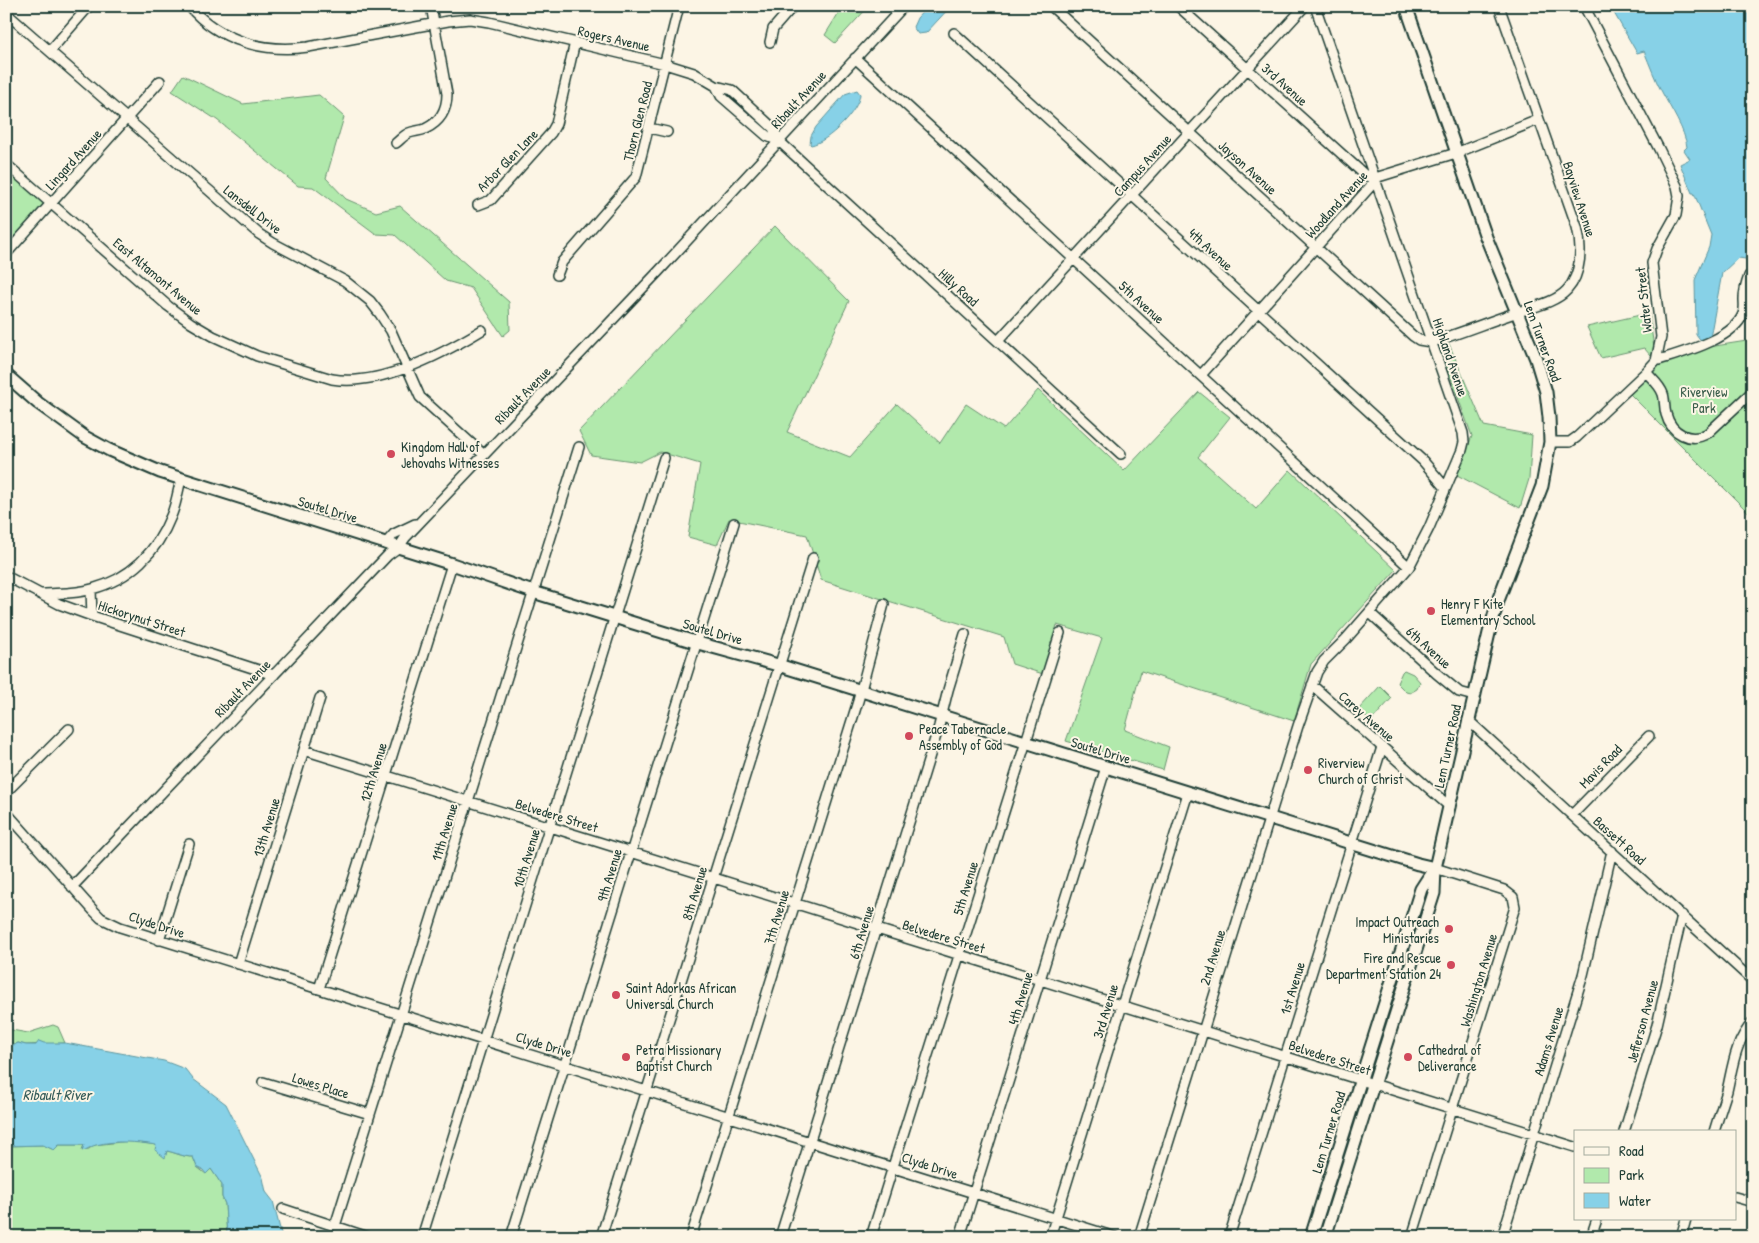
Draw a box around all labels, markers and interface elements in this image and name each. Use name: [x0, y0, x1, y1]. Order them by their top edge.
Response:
street label: Rogers Avenue: [576, 20, 652, 57]
street label: 3rd Avenue: [1258, 58, 1312, 110]
street label: Ribault Avenue: [766, 65, 830, 132]
street label: Thorn Glen Road: [618, 79, 656, 163]
street label: Lingard Avenue: [41, 124, 107, 194]
street label: Arbor Glen Lane: [472, 124, 542, 196]
street label: Campus Avenue: [1109, 129, 1176, 201]
street label: Jayson Avenue: [1214, 136, 1282, 199]
street label: Bayview Avenue: [1558, 159, 1601, 240]
street label: Woodland Avenue: [1300, 166, 1372, 242]
street label: Lansdell Drive: [220, 180, 286, 238]
street label: 4th Avenue: [1185, 223, 1238, 275]
street label: East Altamont Avenue: [109, 233, 207, 319]
street label: Hilly Road: [934, 264, 984, 311]
street label: Water Street: [1630, 266, 1656, 334]
street label: 5th Avenue: [1115, 276, 1169, 328]
street label: Lem Turner Road: [1520, 298, 1567, 384]
street label: Highland Avenue: [1428, 315, 1473, 399]
street label: Ribault Avenue: [490, 362, 555, 428]
park label: Riverview Park: [1681, 382, 1728, 417]
place label: Kingdom Hall of Jehovahs Witnesses: [401, 437, 499, 472]
marker: Kingdom Hall of Jehovahs Witnesses: [385, 448, 397, 460]
street label: Soutel Drive: [296, 491, 361, 527]
place label: Henry F Kite Elementary School: [1441, 594, 1536, 630]
street label: Hickorynut Street: [96, 595, 188, 642]
marker: Henry F Kite Elementary School: [1425, 605, 1437, 617]
street label: Soutel Drive: [681, 613, 746, 649]
street label: 6th Avenue: [1402, 622, 1456, 673]
street label: Ribault Avenue: [210, 655, 275, 721]
street label: Carey Avenue: [1334, 686, 1400, 747]
street label: Lem Turner Road: [1429, 702, 1465, 789]
place label: Peace Tabernacle Assembly of God: [919, 719, 1007, 755]
marker: Peace Tabernacle Assembly of God: [903, 730, 915, 742]
street label: Soutel Drive: [1069, 732, 1134, 768]
street label: 12th Avenue: [355, 740, 391, 804]
street label: Mavis Road: [1574, 740, 1626, 792]
place label: Riverview Church of Christ: [1318, 753, 1403, 788]
marker: Riverview Church of Christ: [1302, 764, 1314, 776]
street label: Belvedere Street: [513, 793, 601, 837]
street label: 13th Avenue: [248, 795, 284, 859]
street label: 11th Avenue: [426, 800, 462, 863]
street label: Bassett Road: [1590, 811, 1651, 869]
street label: 10th Avenue: [508, 826, 544, 890]
street label: 9th Avenue: [592, 846, 626, 904]
street label: 5th Avenue: [948, 858, 982, 917]
street label: 8th Avenue: [677, 863, 711, 922]
street label: 7th Avenue: [759, 887, 793, 947]
street label: 6th Avenue: [844, 903, 878, 961]
street label: Clyde Drive: [126, 906, 188, 943]
place label: Impact Outreach Ministaries: [1355, 912, 1439, 947]
street label: Belvedere Street: [900, 914, 988, 958]
marker: Impact Outreach Ministaries: [1443, 923, 1455, 935]
street label: 2nd Avenue: [1195, 927, 1230, 987]
street label: Washington Avenue: [1455, 931, 1502, 1029]
place label: Fire and Rescue Department Station 24: [1326, 948, 1441, 984]
street label: 1st Avenue: [1275, 959, 1309, 1017]
marker: Fire and Rescue Department Station 24: [1445, 959, 1457, 971]
street label: 4th Avenue: [1003, 969, 1037, 1027]
street label: Jefferson Avenue: [1622, 977, 1662, 1065]
place label: Saint Adorkas African Universal Church: [626, 978, 736, 1013]
street label: 3rd Avenue: [1088, 981, 1122, 1040]
marker: Saint Adorkas African Universal Church: [610, 989, 622, 1001]
street label: Adams Avenue: [1528, 1004, 1568, 1078]
street label: Clyde Drive: [513, 1026, 575, 1063]
street label: Belvedere Street: [1286, 1035, 1374, 1079]
place label: Petra Missionary Baptist Church: [636, 1040, 721, 1076]
place label: Cathedral of Deliverance: [1418, 1040, 1481, 1075]
marker: Petra Missionary Baptist Church: [620, 1051, 632, 1063]
marker: Cathedral of Deliverance: [1402, 1051, 1414, 1063]
street label: Lowes Place: [290, 1067, 352, 1103]
water label: Ribault River: [23, 1084, 94, 1105]
street label: Lem Turner Road: [1307, 1088, 1350, 1175]
legend: [1574, 1130, 1736, 1220]
text: Road: [1619, 1140, 1644, 1161]
street label: Clyde Drive: [899, 1147, 961, 1184]
text: Park: [1619, 1164, 1644, 1185]
text: Water: [1619, 1190, 1651, 1211]

